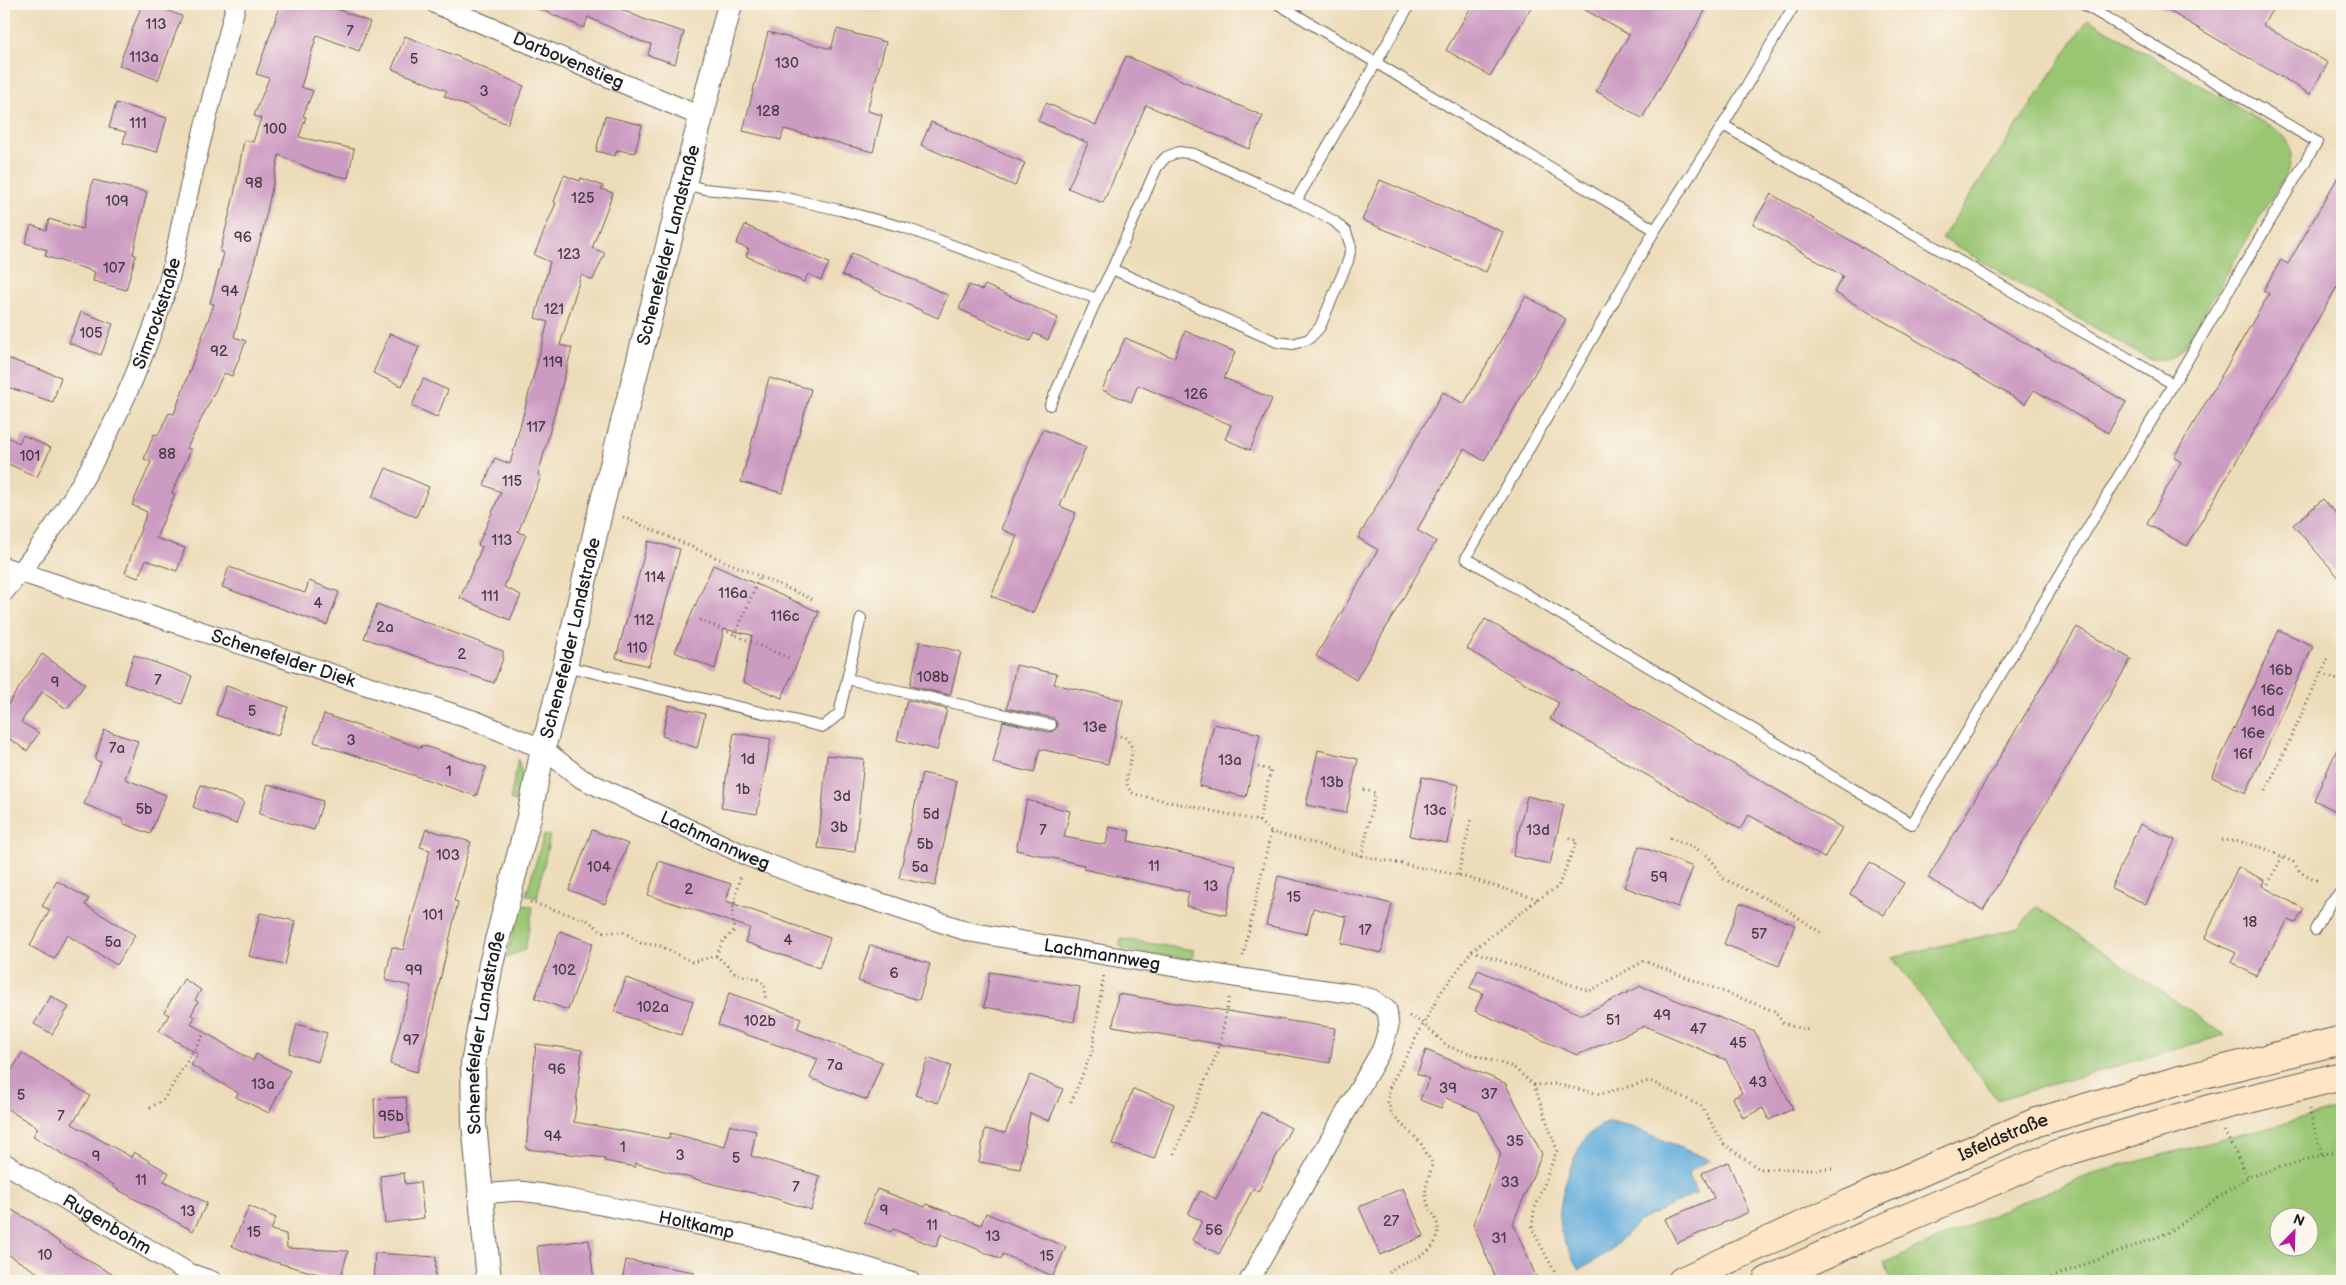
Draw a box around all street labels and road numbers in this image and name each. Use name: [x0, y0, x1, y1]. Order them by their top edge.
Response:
street label: Darbovenstieg: [510, 27, 627, 93]
street label: Schenefelder Landstraße: [633, 142, 704, 347]
street label: Simrockstraße: [128, 255, 185, 372]
street label: Schenefelder Landstraße: [536, 535, 605, 741]
street label: Schenefelder Diek: [209, 625, 359, 692]
street label: Lachmannweg: [657, 807, 773, 874]
street label: Schenefelder Landstraße: [462, 929, 510, 1136]
street label: Lachmannweg: [1042, 934, 1162, 975]
street label: Isfeldstraße: [1955, 1109, 2051, 1165]
street label: Rugenbohm: [59, 1190, 155, 1259]
street label: Holtkamp: [657, 1206, 737, 1243]

